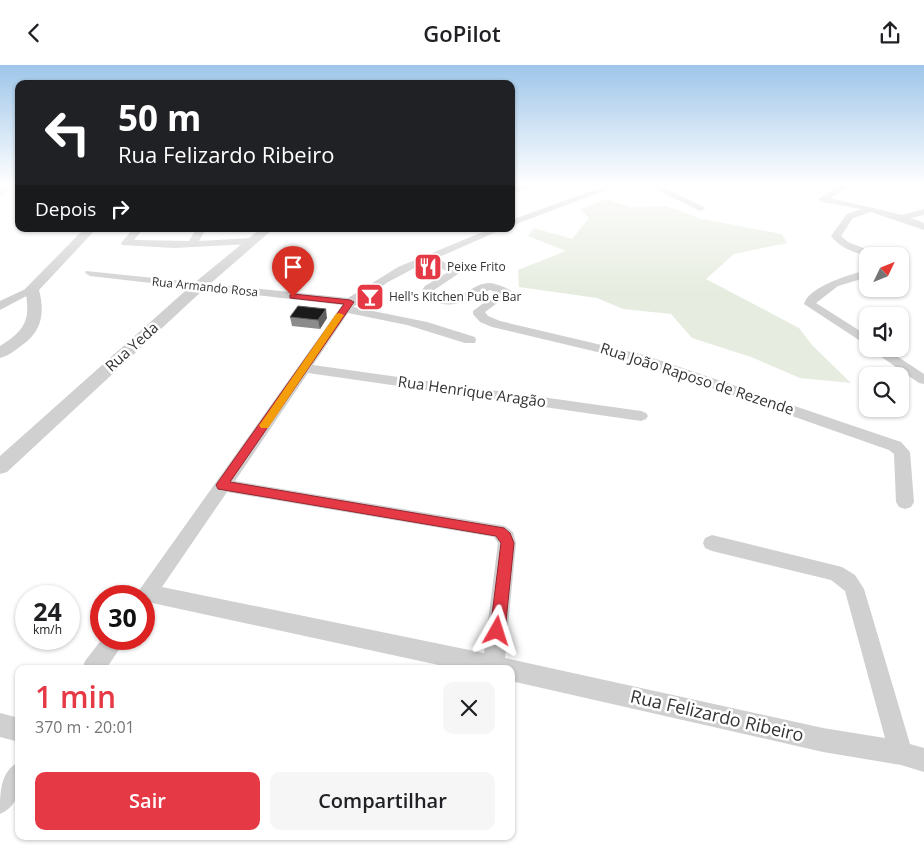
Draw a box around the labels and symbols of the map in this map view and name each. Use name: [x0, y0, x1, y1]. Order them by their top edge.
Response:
pin: [272, 246, 314, 297]
north arrow: [859, 247, 909, 297]
restaurant icon: Peixe Frito: [413, 252, 443, 282]
place label: Peixe Frito: [447, 258, 506, 275]
street label: Rua Armando Rosa: [151, 272, 259, 301]
bar icon: Hell's Kitchen Pub e Bar: [355, 282, 385, 312]
place label: Hell's Kitchen Pub e Bar: [389, 288, 521, 305]
street label: Rua Yeda: [100, 317, 162, 375]
street label: Rua João Raposo de Rezende: [598, 337, 797, 419]
street label: Rua Henrique Aragão: [397, 371, 548, 411]
speed limit sign: 30: [90, 585, 155, 650]
position arrow: [470, 604, 522, 656]
street label: Rua Felizardo Ribeiro: [628, 683, 806, 747]

